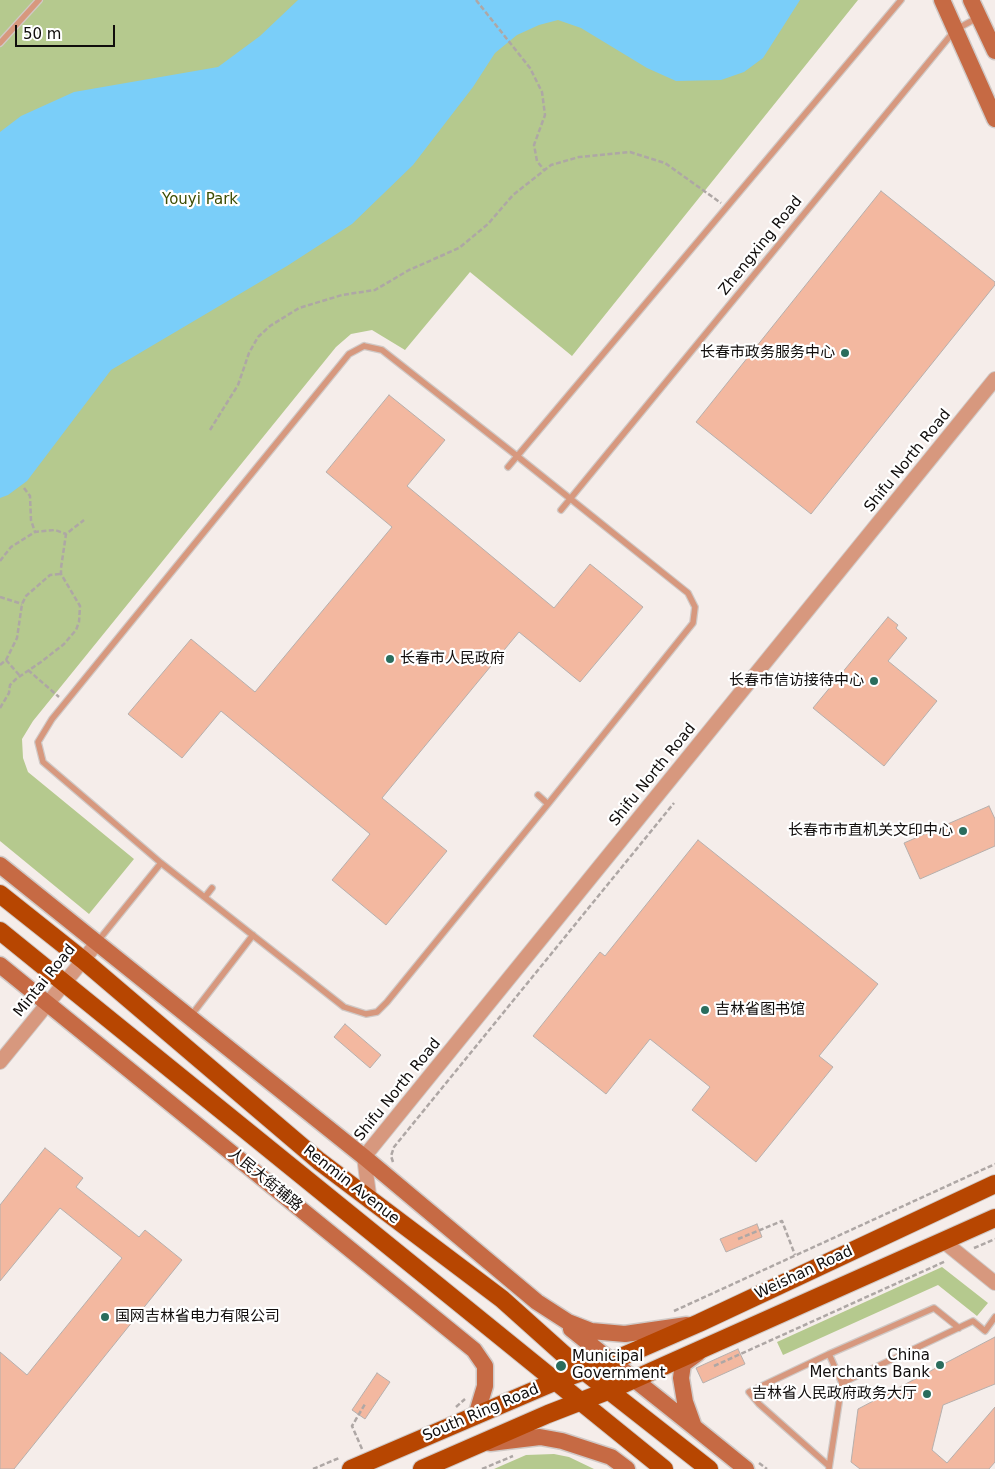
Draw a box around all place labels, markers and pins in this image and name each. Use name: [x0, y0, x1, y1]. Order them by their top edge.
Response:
place label: 长春市政务服务中心: [700, 344, 835, 362]
marker: 长春市政务服务中心: [839, 347, 851, 359]
place label: 长春市人民政府: [400, 650, 505, 668]
marker: 长春市人民政府: [384, 653, 396, 665]
place label: 长春市信访接待中心: [729, 672, 864, 690]
marker: 长春市信访接待中心: [868, 675, 880, 687]
place label: 长春市市直机关文印中心: [788, 822, 953, 840]
marker: 长春市市直机关文印中心: [957, 825, 969, 837]
place label: 吉林省图书馆: [715, 1001, 805, 1019]
marker: 吉林省图书馆: [699, 1004, 711, 1016]
place label: 国网吉林省电力有限公司: [115, 1308, 280, 1326]
marker: 国网吉林省电力有限公司: [99, 1311, 111, 1323]
place label: China Merchants Bank: [809, 1347, 930, 1382]
place label: Municipal Government: [572, 1348, 666, 1383]
marker: Municipal Government: [554, 1359, 568, 1373]
marker: China Merchants Bank: [934, 1359, 946, 1371]
place label: 吉林省人民政府政务大厅: [752, 1385, 917, 1403]
marker: 吉林省人民政府政务大厅: [921, 1388, 933, 1400]

